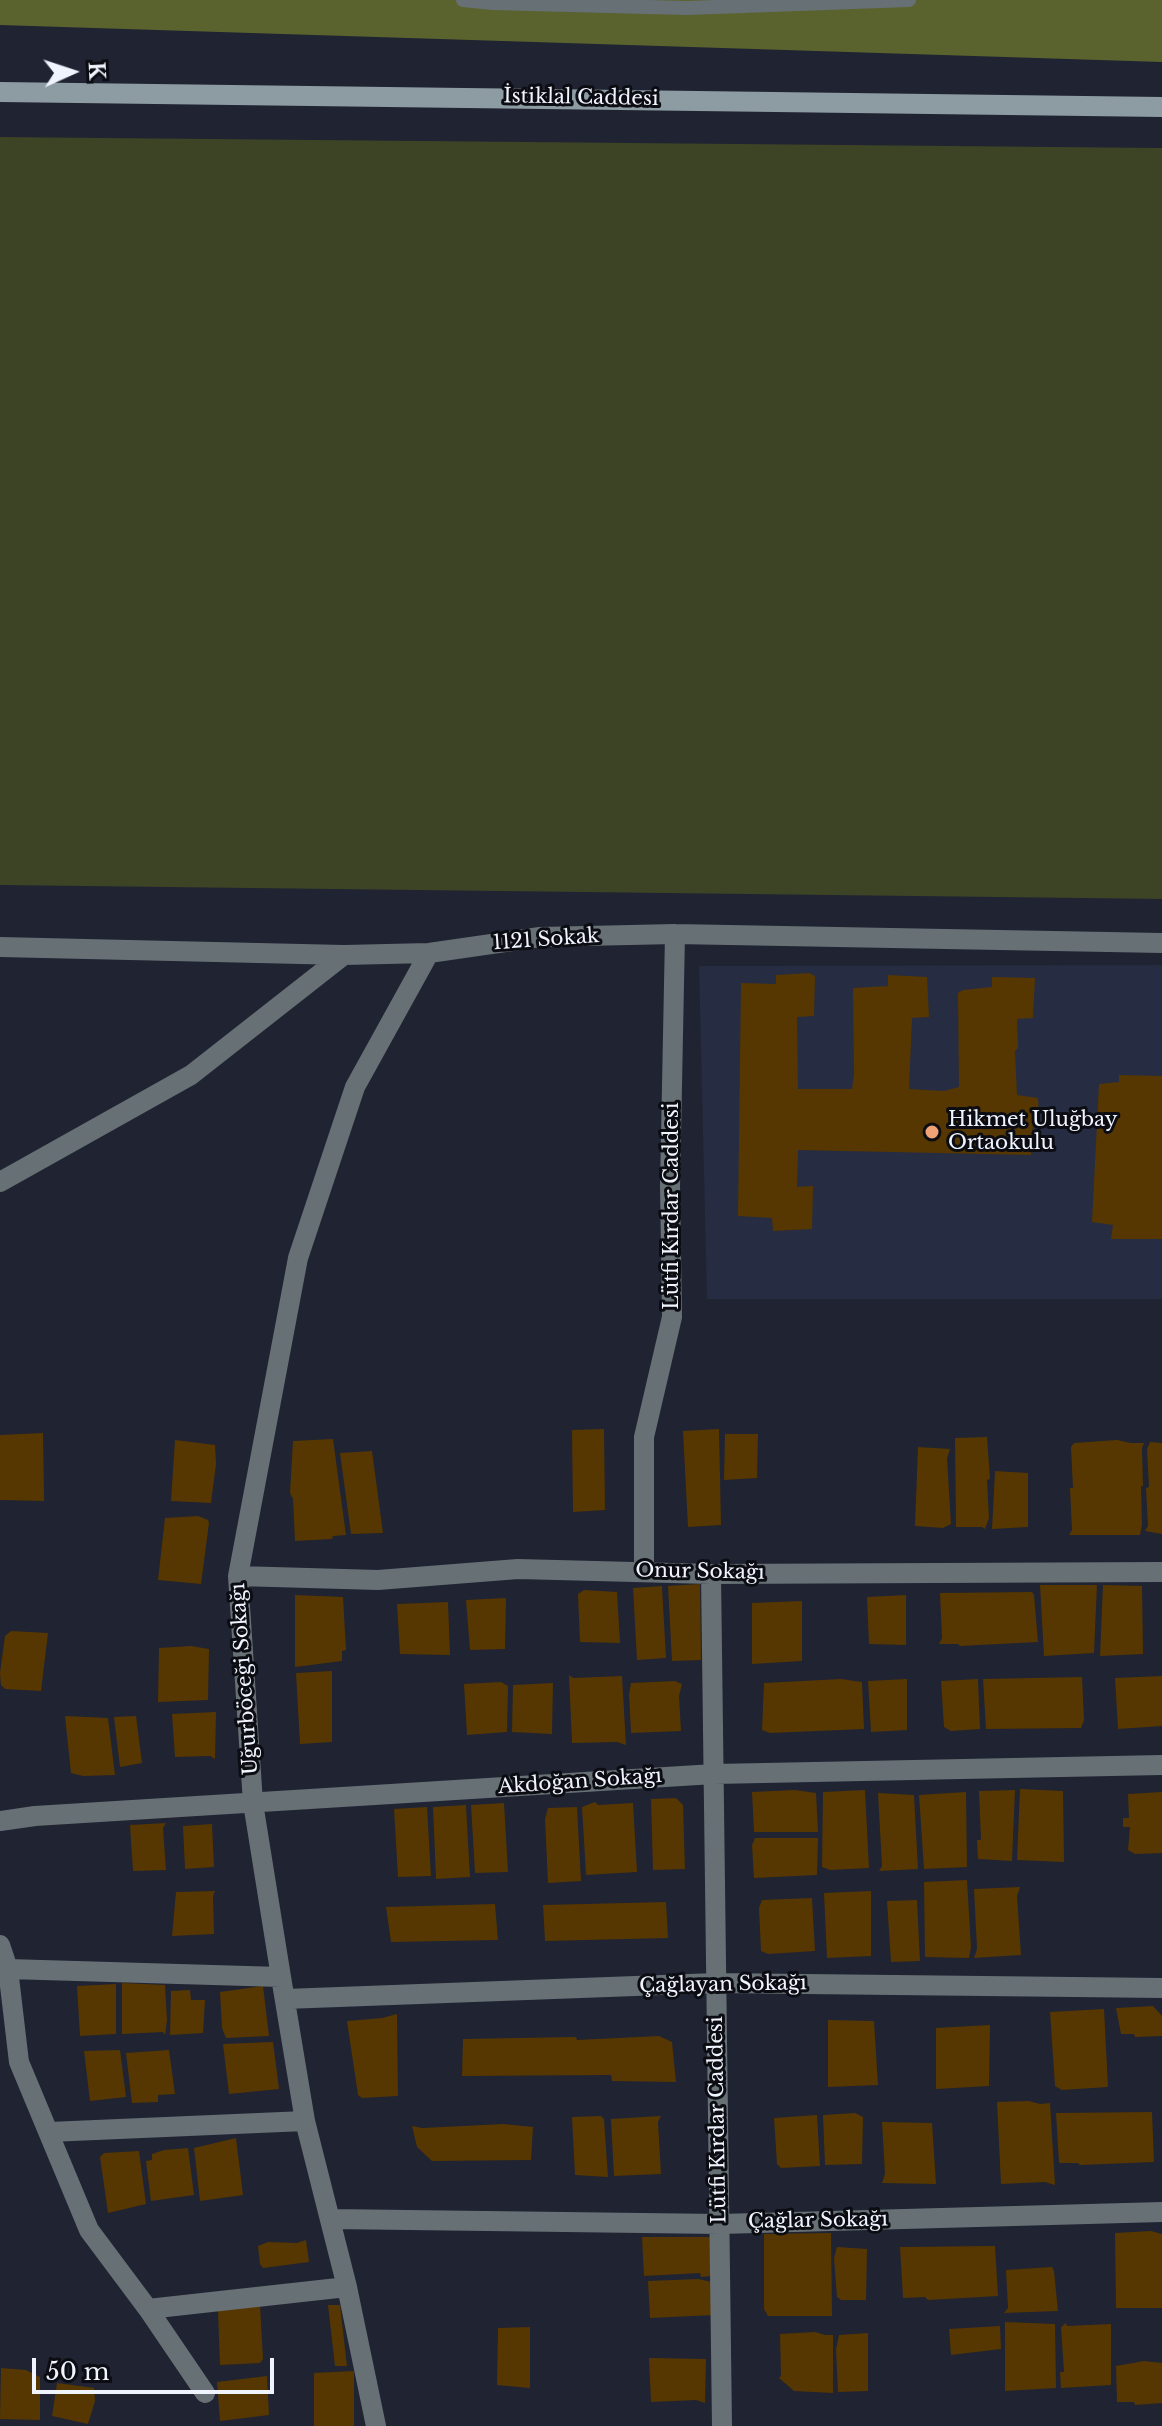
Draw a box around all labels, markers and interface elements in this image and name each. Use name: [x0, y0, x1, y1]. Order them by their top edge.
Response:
north arrow: [32, 32, 112, 112]
text: K: [83, 61, 110, 80]
street label: İstiklal Caddesi: [503, 85, 659, 111]
street label: 1121 Sokak: [492, 924, 600, 956]
street label: Lütfi Kırdar Caddesi: [660, 1102, 684, 1310]
place label: Hikmet Uluğbay Ortaokulu: [948, 1108, 1117, 1155]
marker: Hikmet Uluğbay Ortaokulu: [923, 1123, 941, 1141]
street label: Onur Sokağı: [635, 1559, 765, 1585]
street label: Uğurböceği Sokağı: [226, 1582, 264, 1776]
street label: Akdoğan Sokağı: [497, 1764, 663, 1800]
street label: Çağlayan Sokağı: [639, 1972, 807, 1998]
street label: Lütfi Kırdar Caddesi: [704, 2016, 732, 2224]
street label: Çağlar Sokağı: [748, 2208, 888, 2234]
scale bar: [36, 2342, 278, 2392]
text: 50 m: [46, 2357, 109, 2386]

